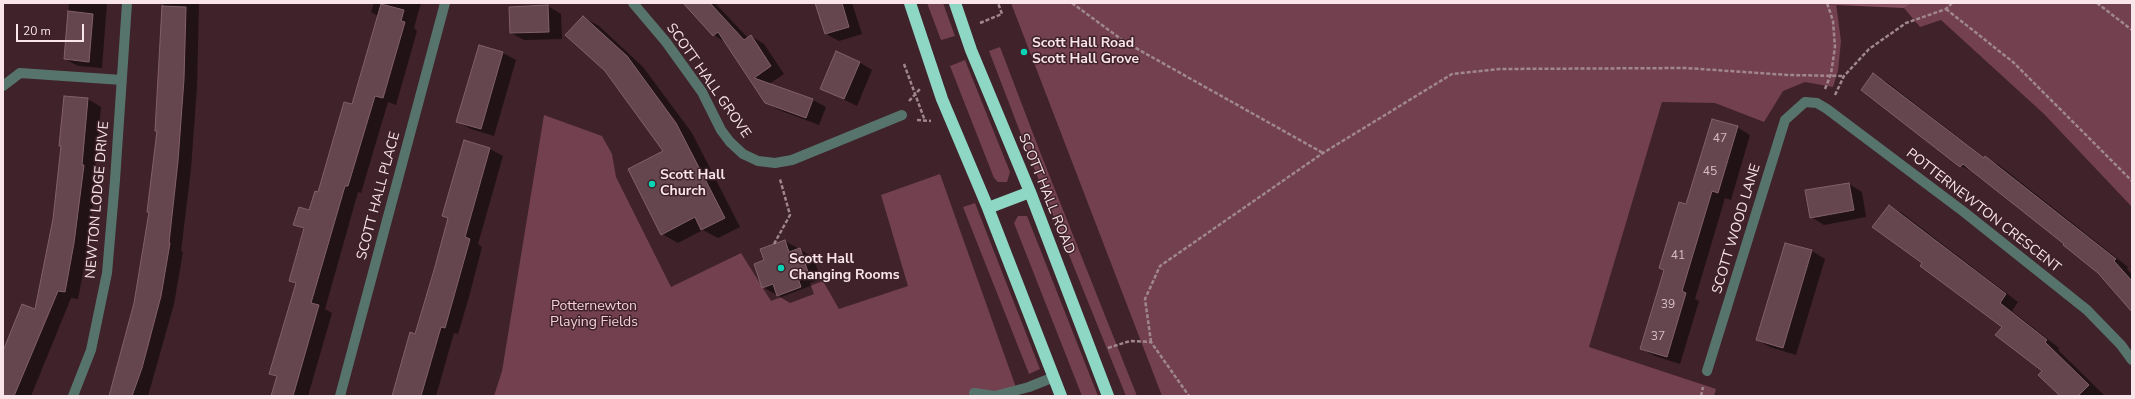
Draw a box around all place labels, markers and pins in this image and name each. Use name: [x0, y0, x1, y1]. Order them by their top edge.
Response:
place label: Scott Hall Road Scott Hall Grove: [1032, 36, 1139, 68]
marker: Scott Hall Road Scott Hall Grove: [1019, 47, 1029, 57]
place label: Scott Hall Church: [660, 168, 725, 200]
marker: Scott Hall Church: [647, 179, 657, 189]
place label: Scott Hall Changing Rooms: [789, 252, 900, 284]
marker: Scott Hall Changing Rooms: [776, 263, 786, 273]

